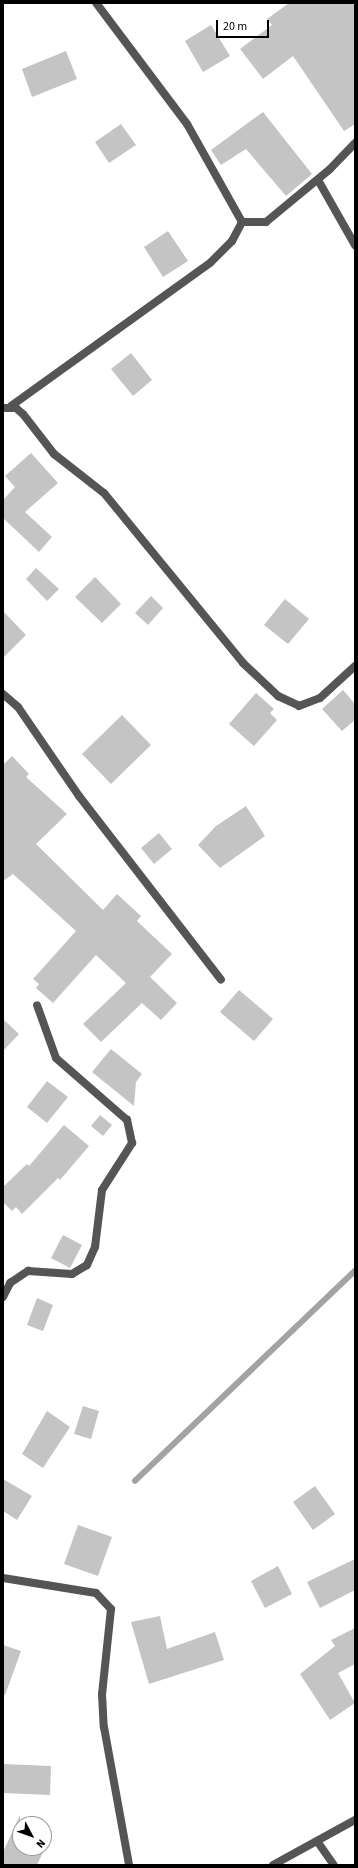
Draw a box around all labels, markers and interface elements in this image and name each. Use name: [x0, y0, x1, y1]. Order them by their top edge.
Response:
scale bar: [218, 12, 271, 38]
text: 20 m: [223, 18, 247, 35]
north arrow: [12, 1816, 52, 1856]
text: N: [33, 1836, 49, 1851]

